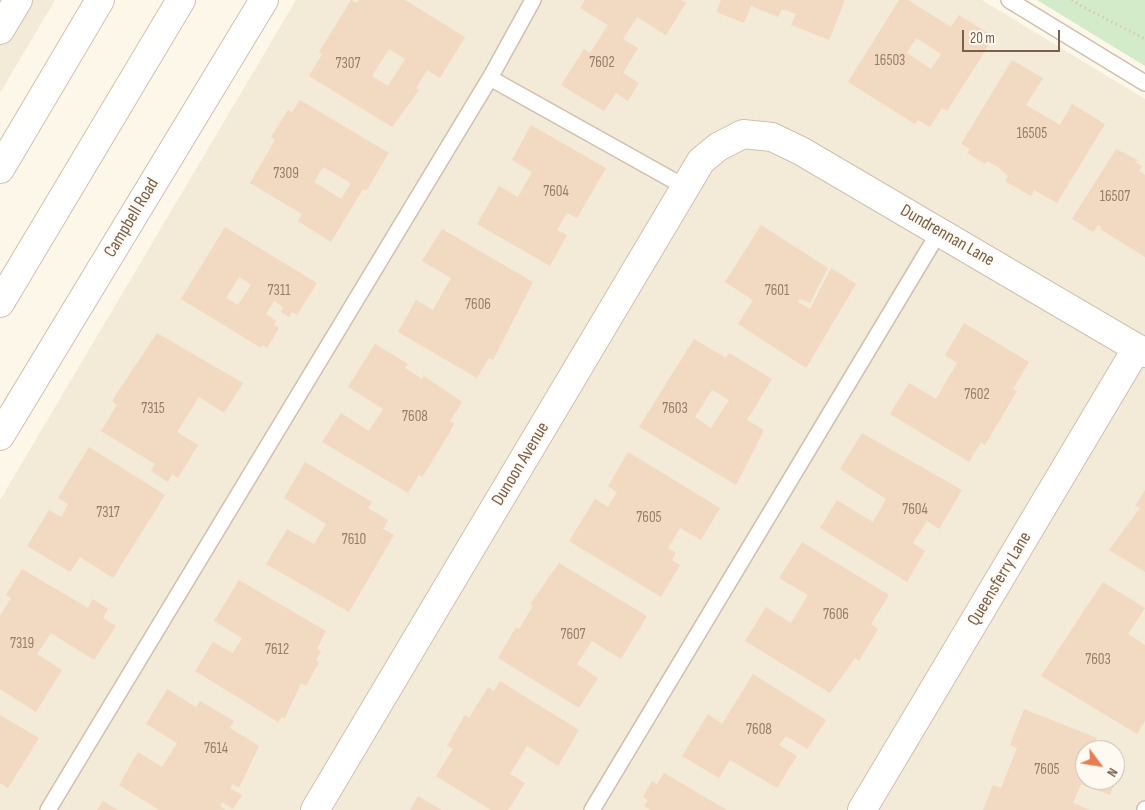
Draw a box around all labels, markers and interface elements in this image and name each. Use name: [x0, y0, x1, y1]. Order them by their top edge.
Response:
scale bar: [965, 20, 1062, 52]
text: 20 m: [970, 29, 995, 48]
house number: 16503: [875, 52, 905, 70]
house number: 7602: [589, 54, 615, 72]
house number: 7307: [336, 55, 360, 73]
house number: 16505: [1017, 125, 1047, 143]
house number: 7309: [273, 165, 299, 183]
street label: Campbell Road: [100, 174, 164, 262]
house number: 7604: [543, 183, 569, 201]
house number: 16507: [1100, 188, 1130, 206]
street label: Dundrennan Lane: [896, 200, 998, 272]
house number: 7311: [268, 282, 290, 300]
house number: 7601: [765, 282, 789, 300]
house number: 7606: [465, 296, 491, 314]
house number: 7602: [964, 386, 990, 404]
house number: 7315: [141, 400, 165, 418]
house number: 7603: [662, 400, 688, 418]
house number: 7608: [402, 408, 428, 426]
street label: Dunoon Avenue: [488, 418, 554, 510]
house number: 7604: [902, 501, 928, 519]
house number: 7317: [96, 504, 120, 522]
house number: 7605: [636, 509, 662, 527]
street label: Queensferry Lane: [963, 528, 1037, 630]
house number: 7610: [342, 531, 366, 549]
house number: 7606: [823, 606, 849, 624]
house number: 7607: [560, 626, 586, 644]
house number: 7319: [10, 635, 34, 653]
house number: 7612: [265, 641, 289, 659]
house number: 7603: [1085, 651, 1111, 669]
house number: 7608: [746, 721, 772, 739]
house number: 7614: [204, 740, 228, 758]
north arrow: [1075, 740, 1125, 790]
house number: 7605: [1034, 761, 1060, 779]
text: N: [1103, 765, 1122, 780]

